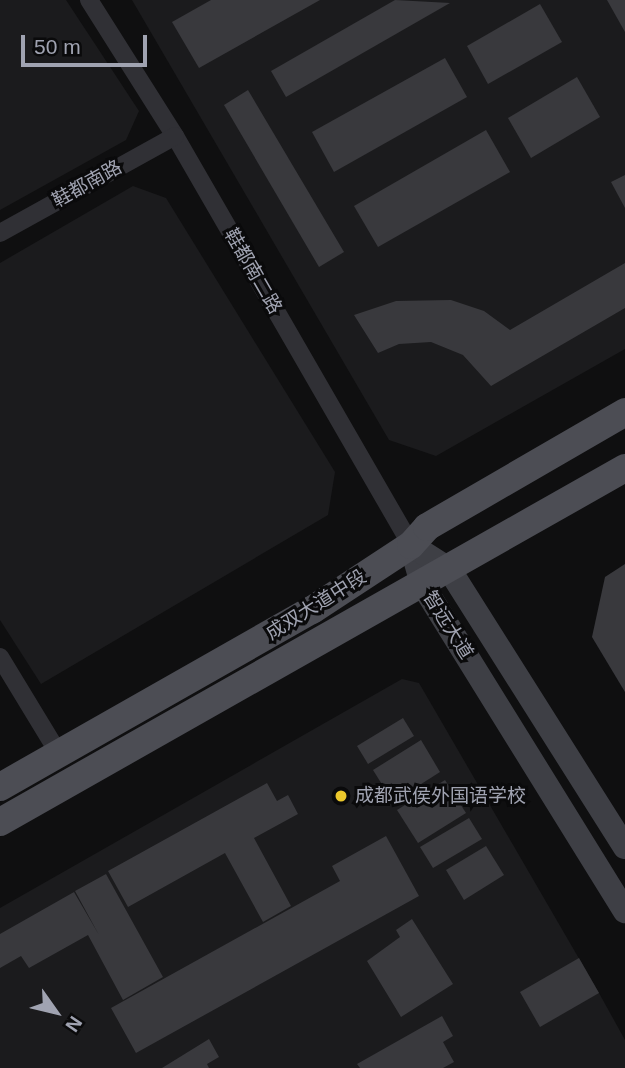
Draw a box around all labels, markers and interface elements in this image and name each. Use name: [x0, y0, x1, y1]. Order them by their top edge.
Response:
scale bar: [24, 21, 150, 65]
text: 50 m: [34, 35, 81, 58]
street label: 鞋都南路: [48, 156, 126, 212]
street label: 鞋都南二路: [219, 224, 287, 318]
street label: 成双大道中段: [262, 565, 370, 645]
street label: 智远大道: [418, 587, 478, 663]
place label: 成都武侯外国语学校: [355, 785, 526, 807]
marker: 成都武侯外国语学校: [333, 788, 349, 804]
north arrow: [21, 977, 91, 1047]
text: N: [61, 1012, 86, 1036]

